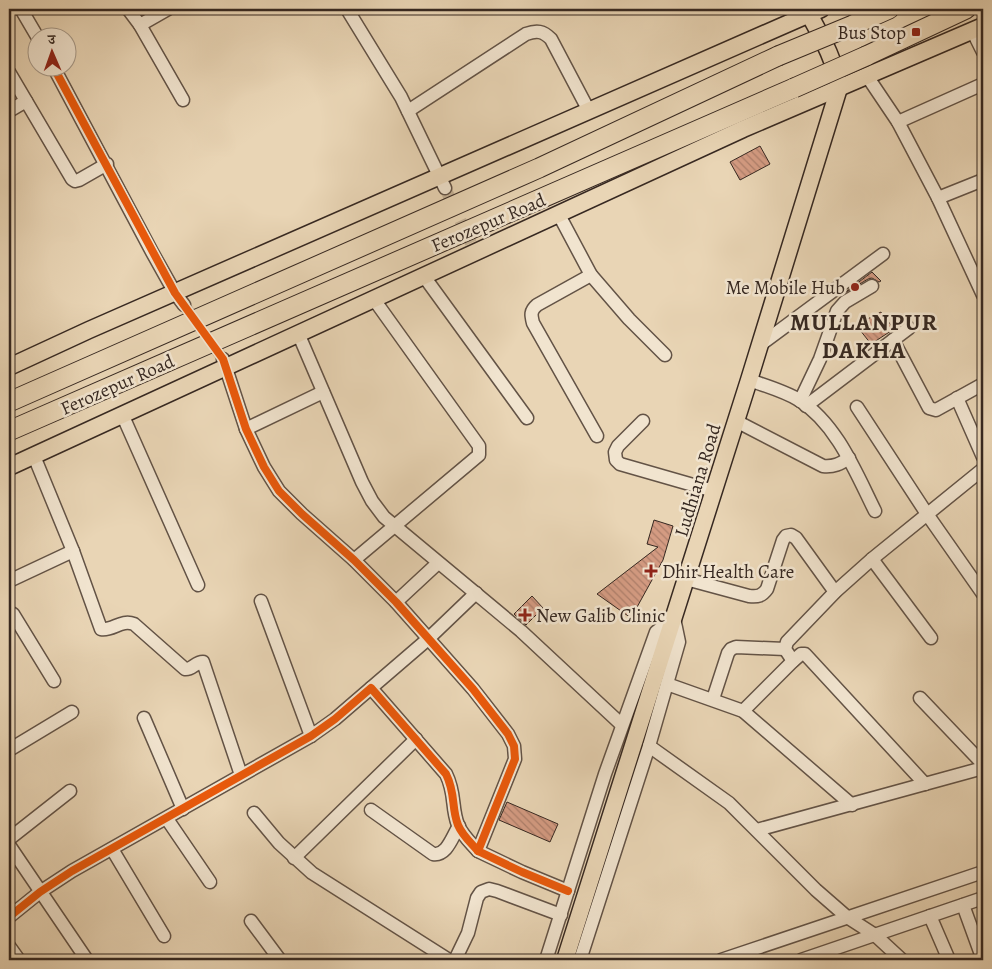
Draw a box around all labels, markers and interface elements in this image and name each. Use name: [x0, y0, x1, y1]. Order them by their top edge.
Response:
place label: Bus Stop: [837, 20, 906, 46]
marker: Bus Stop: [910, 26, 922, 38]
north arrow: [28, 28, 78, 78]
text: उ: [47, 30, 56, 49]
street label: Ferozepur Road: [427, 187, 550, 259]
place label: Me Mobile Hub: [726, 275, 845, 301]
marker: Me Mobile Hub: [849, 281, 861, 293]
district label: MULLANPUR DAKHA: [790, 306, 938, 366]
street label: Ferozepur Road: [56, 348, 179, 422]
street label: Ludhiana Road: [668, 420, 728, 540]
place label: Dhir Health Care: [662, 559, 794, 585]
marker: Dhir Health Care: [644, 564, 658, 578]
place label: New Galib Clinic: [536, 603, 665, 629]
marker: New Galib Clinic: [518, 608, 532, 622]

